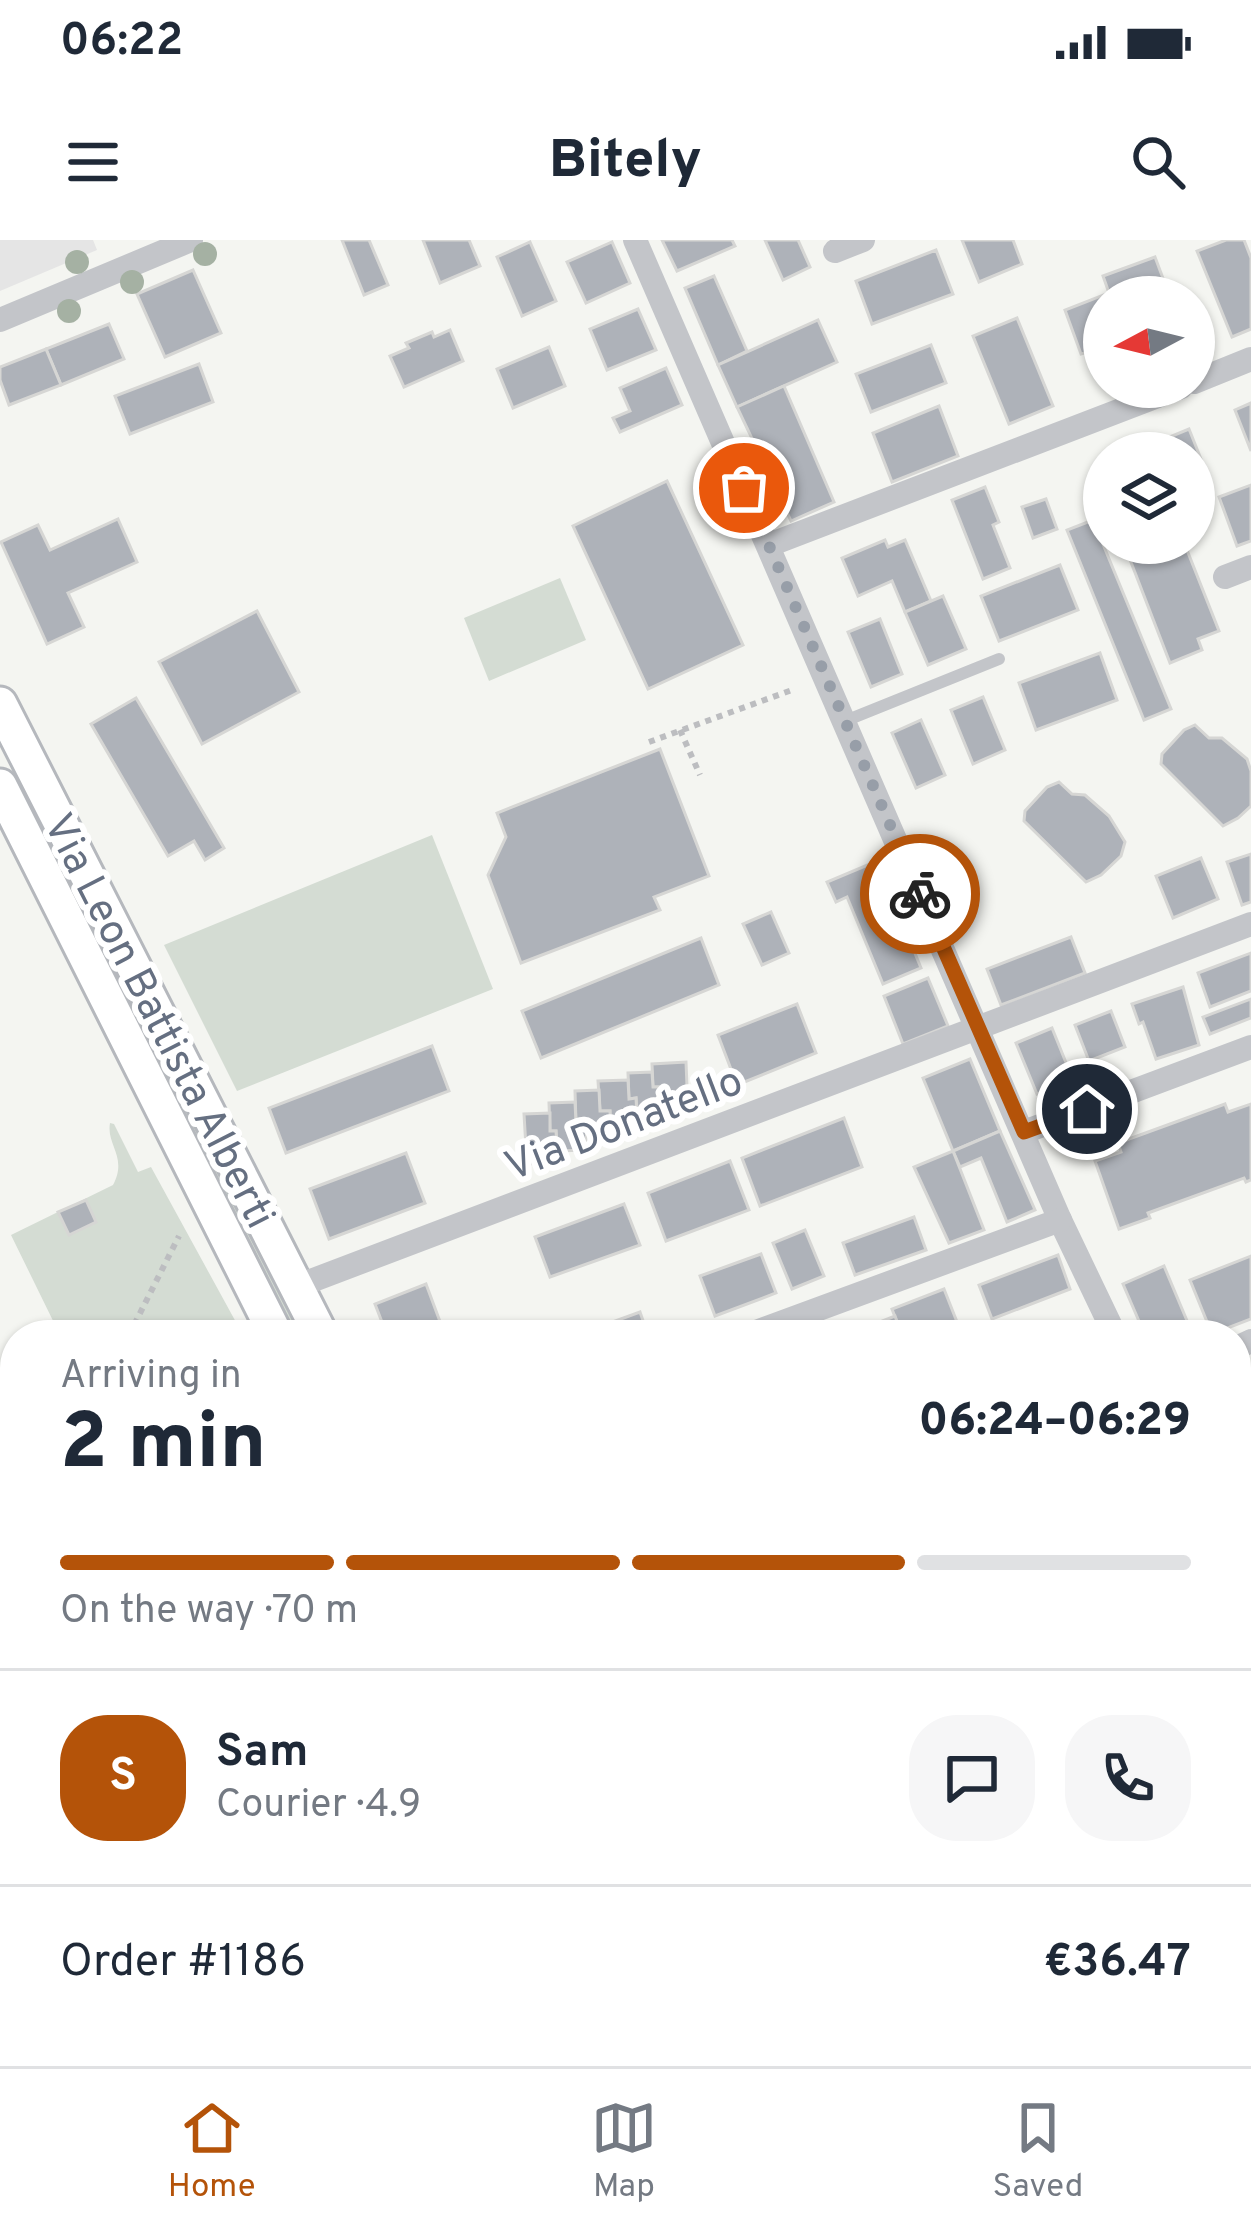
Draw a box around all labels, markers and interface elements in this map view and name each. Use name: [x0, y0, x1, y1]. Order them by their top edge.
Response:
text: 06:22: [60, 14, 183, 71]
text: Bitely: [549, 128, 702, 197]
icon: menu: [60, 129, 126, 195]
icon: search: [1125, 129, 1191, 195]
north arrow: [1083, 276, 1215, 408]
map controls: [1083, 276, 1215, 564]
button: layers: [1083, 432, 1215, 564]
pin: [693, 437, 795, 539]
icon: bag: [711, 455, 777, 521]
street label: Via Leon Battista Alberti: [29, 806, 285, 1238]
courier: [860, 834, 980, 954]
icon: bike: [887, 861, 953, 927]
street label: Via Donatello: [498, 1057, 751, 1196]
pin: [1036, 1058, 1138, 1160]
icon: home: [1054, 1076, 1120, 1142]
text: Arriving in: [60, 1353, 242, 1402]
text: 06:24–06:29: [918, 1394, 1191, 1451]
text: 2 min: [60, 1397, 266, 1496]
text: On the way · 70 m: [60, 1588, 358, 1637]
button: chat: [909, 1715, 1035, 1841]
button: phone: [1065, 1715, 1191, 1841]
text: Sam: [216, 1725, 308, 1782]
text: S: [109, 1749, 137, 1806]
text: Courier · 4.9: [216, 1782, 421, 1831]
text: Order #1186: [60, 1935, 306, 1992]
text: €36.47: [1044, 1935, 1191, 1992]
tab: Home: [168, 2095, 255, 2209]
tab: Map: [591, 2095, 657, 2209]
tab: Saved: [993, 2095, 1083, 2209]

